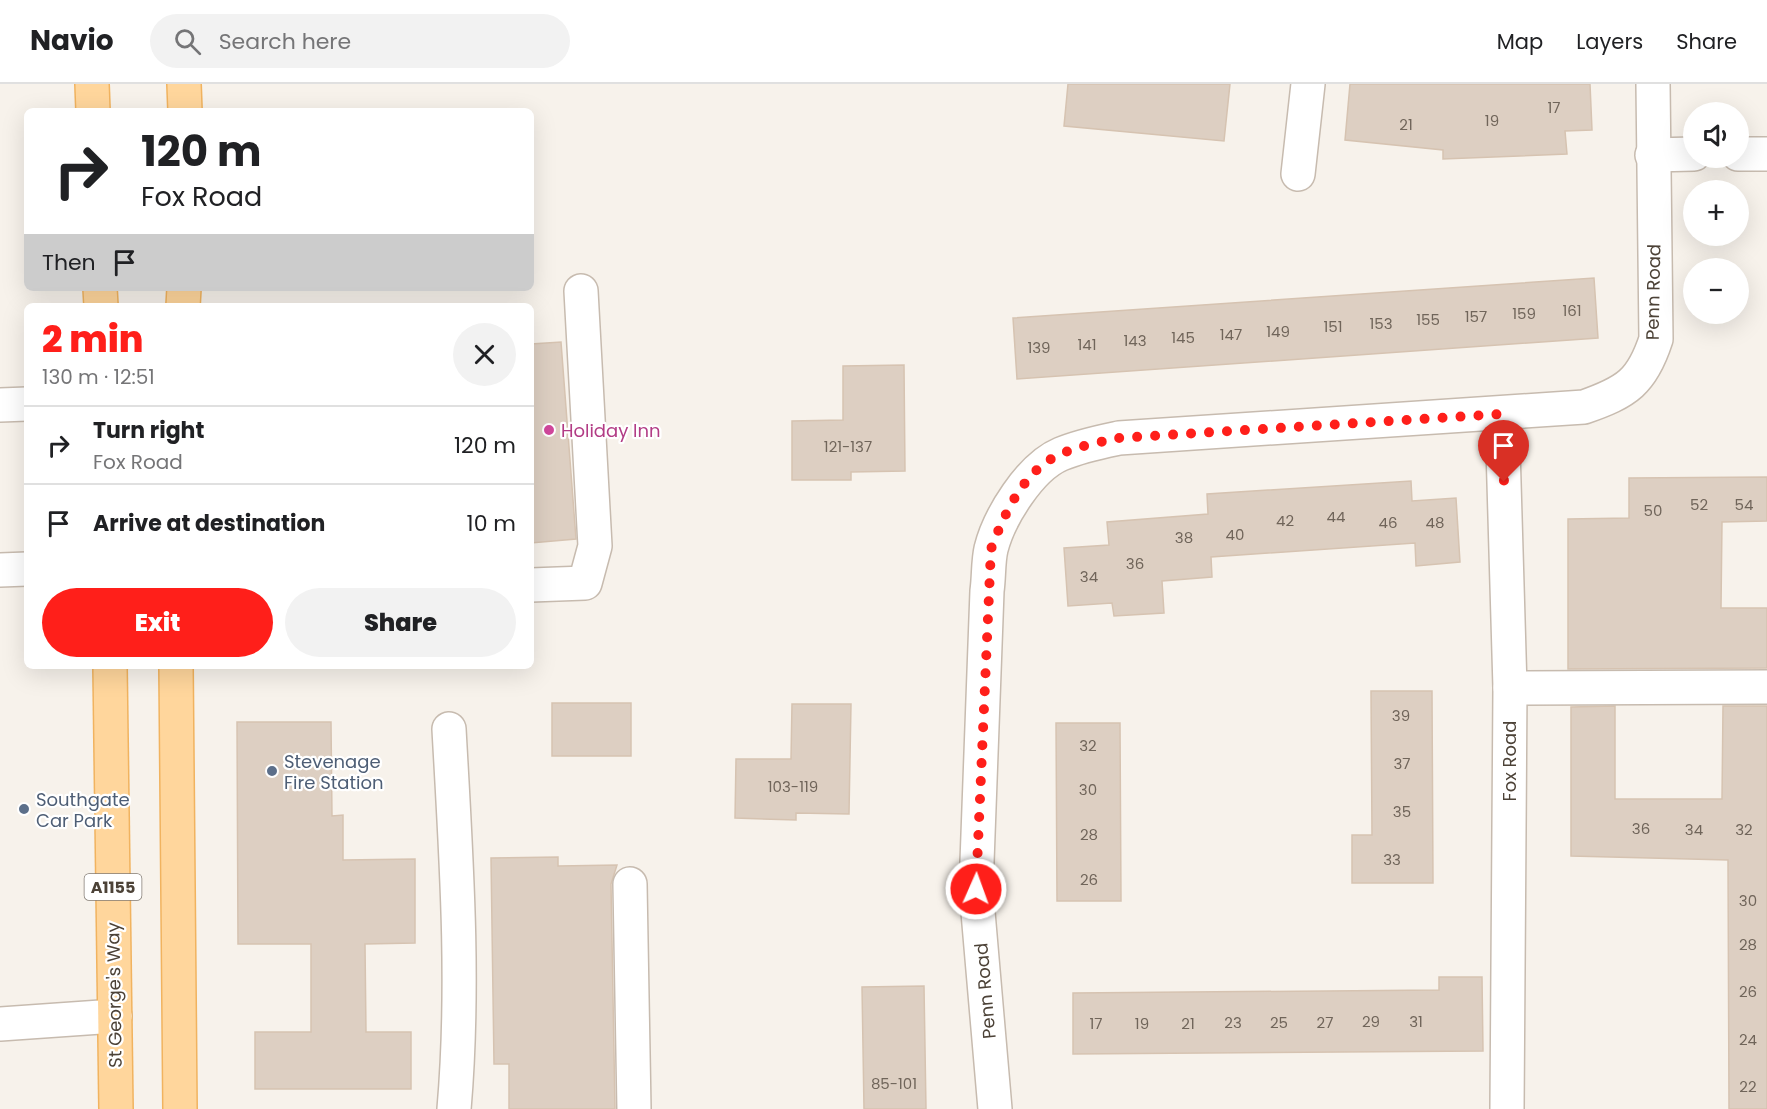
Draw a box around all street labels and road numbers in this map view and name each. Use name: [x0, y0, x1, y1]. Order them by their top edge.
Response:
street label: Penn Road: [1640, 244, 1666, 340]
street label: Fox Road: [1497, 721, 1522, 801]
road number: A1155: [84, 874, 142, 900]
street label: St George's Way: [100, 922, 128, 1068]
street label: Penn Road: [968, 942, 1002, 1040]

